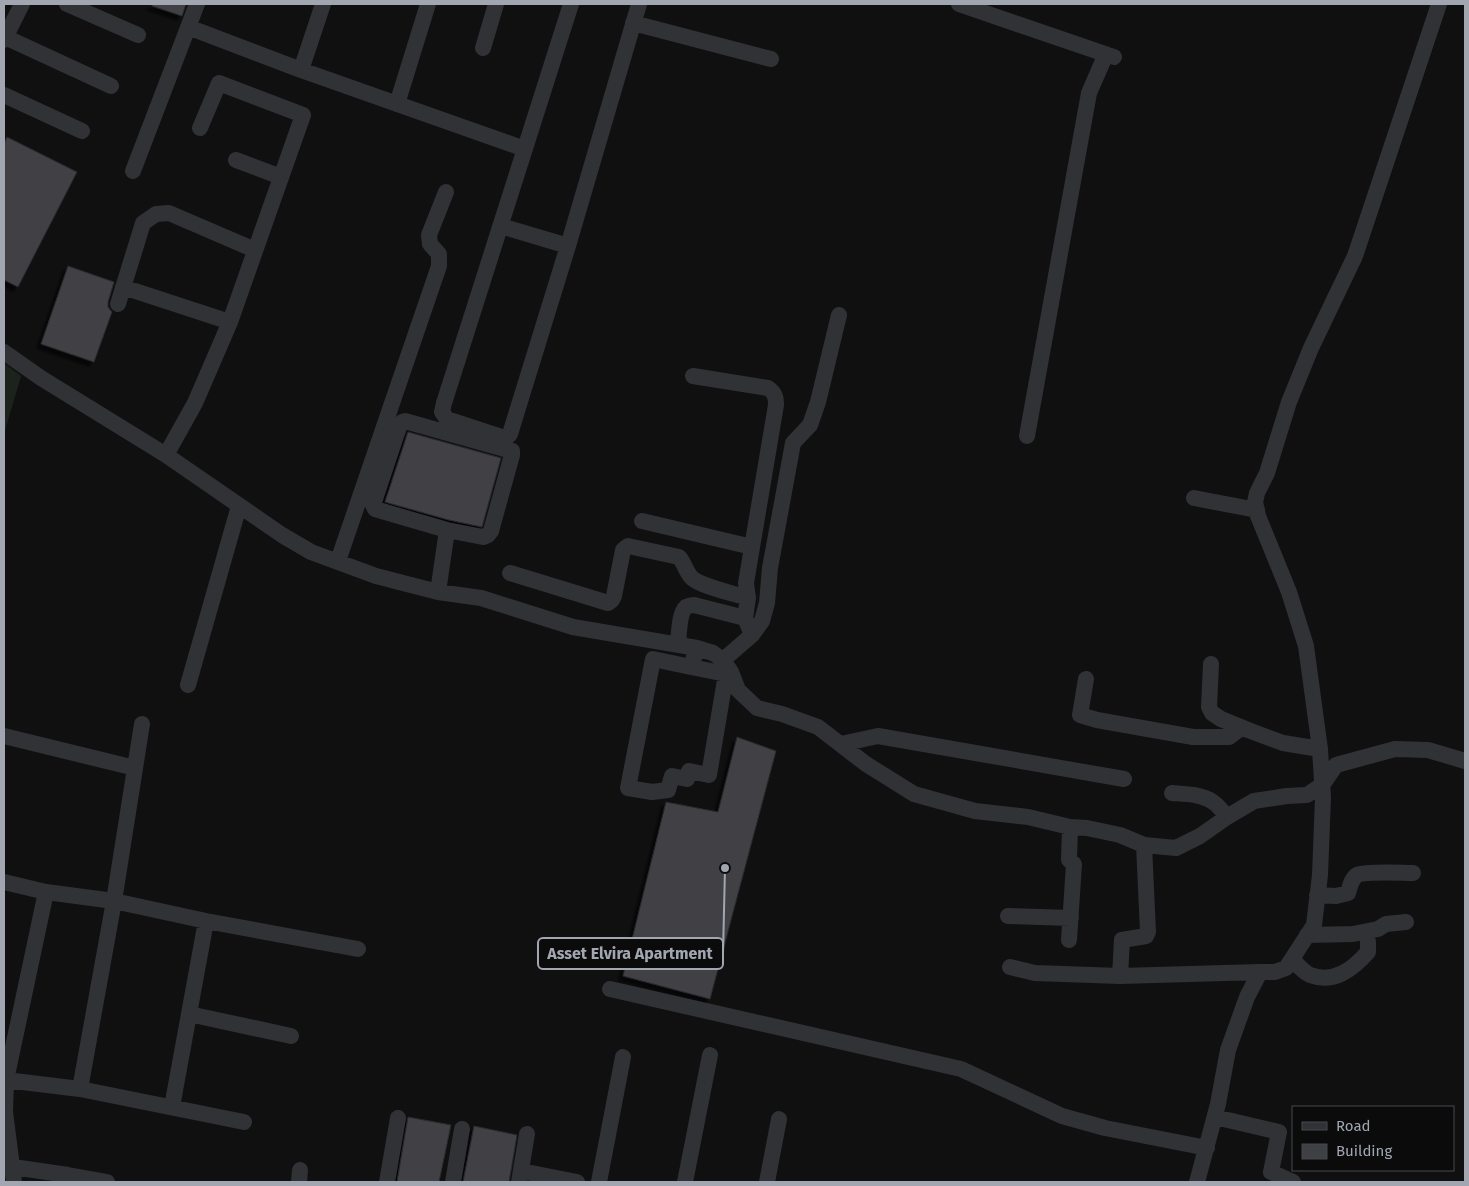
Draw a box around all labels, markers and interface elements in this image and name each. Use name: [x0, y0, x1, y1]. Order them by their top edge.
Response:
callout: Asset Elvira Apartment: [538, 938, 723, 969]
text: Asset Elvira Apartment: [546, 944, 714, 963]
legend: [1292, 1106, 1454, 1171]
text: Road: [1336, 1117, 1371, 1135]
text: Building: [1336, 1142, 1392, 1160]

